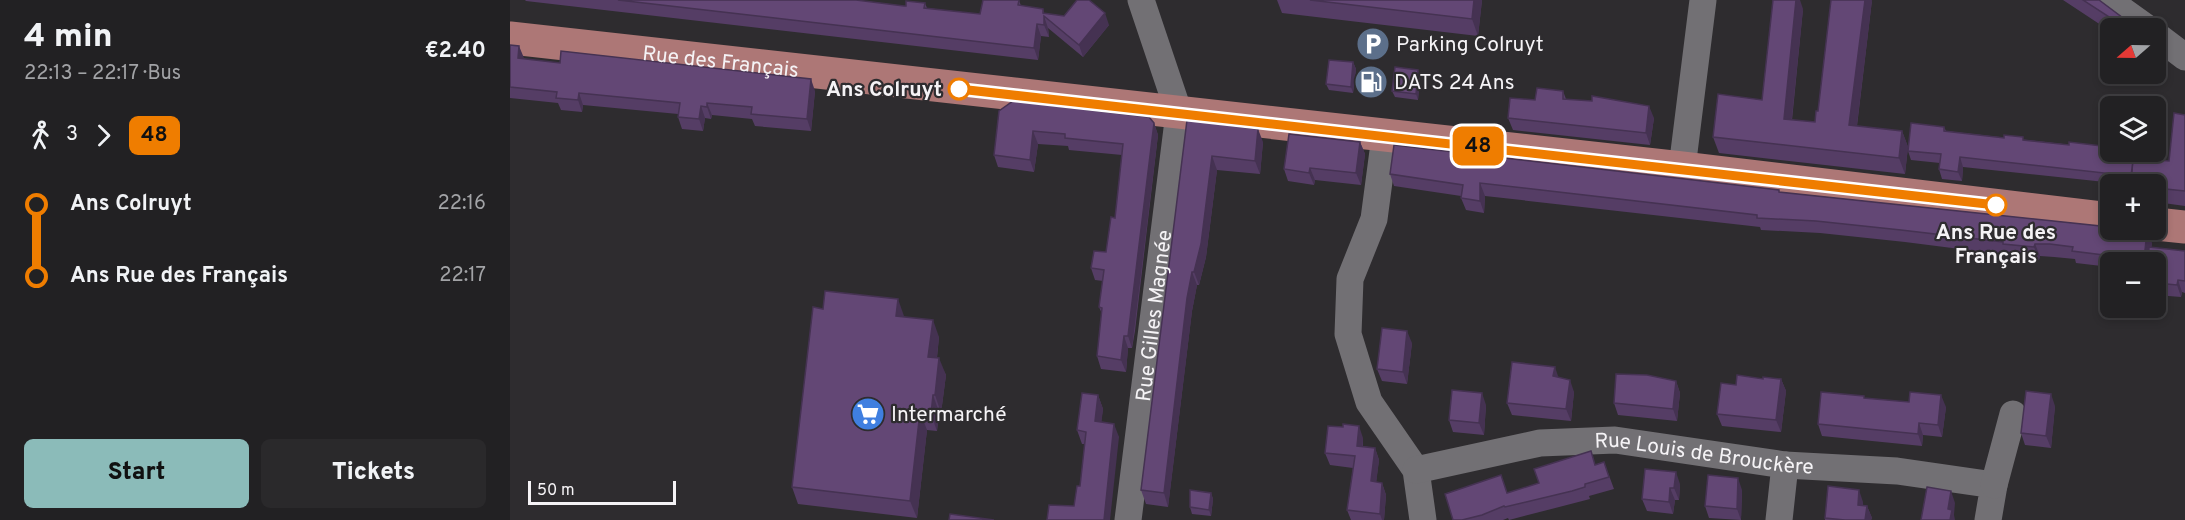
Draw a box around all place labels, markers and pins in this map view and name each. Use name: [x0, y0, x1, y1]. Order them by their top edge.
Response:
parking icon: Parking Colruyt: [1355, 26, 1391, 62]
place label: Parking Colruyt: [1396, 32, 1544, 59]
fuel station icon: DATS 24 Ans: [1353, 64, 1389, 100]
place label: DATS 24 Ans: [1394, 70, 1514, 97]
place label: Ans Colruyt: [826, 77, 942, 104]
marker: Ans Colruyt: [948, 78, 970, 100]
marker: Ans Rue des Français: [1985, 194, 2007, 216]
place label: Ans Rue des Français: [1936, 220, 2056, 271]
supermarket icon: Intermarché: [850, 396, 886, 432]
place label: Intermarché: [891, 402, 1007, 429]

